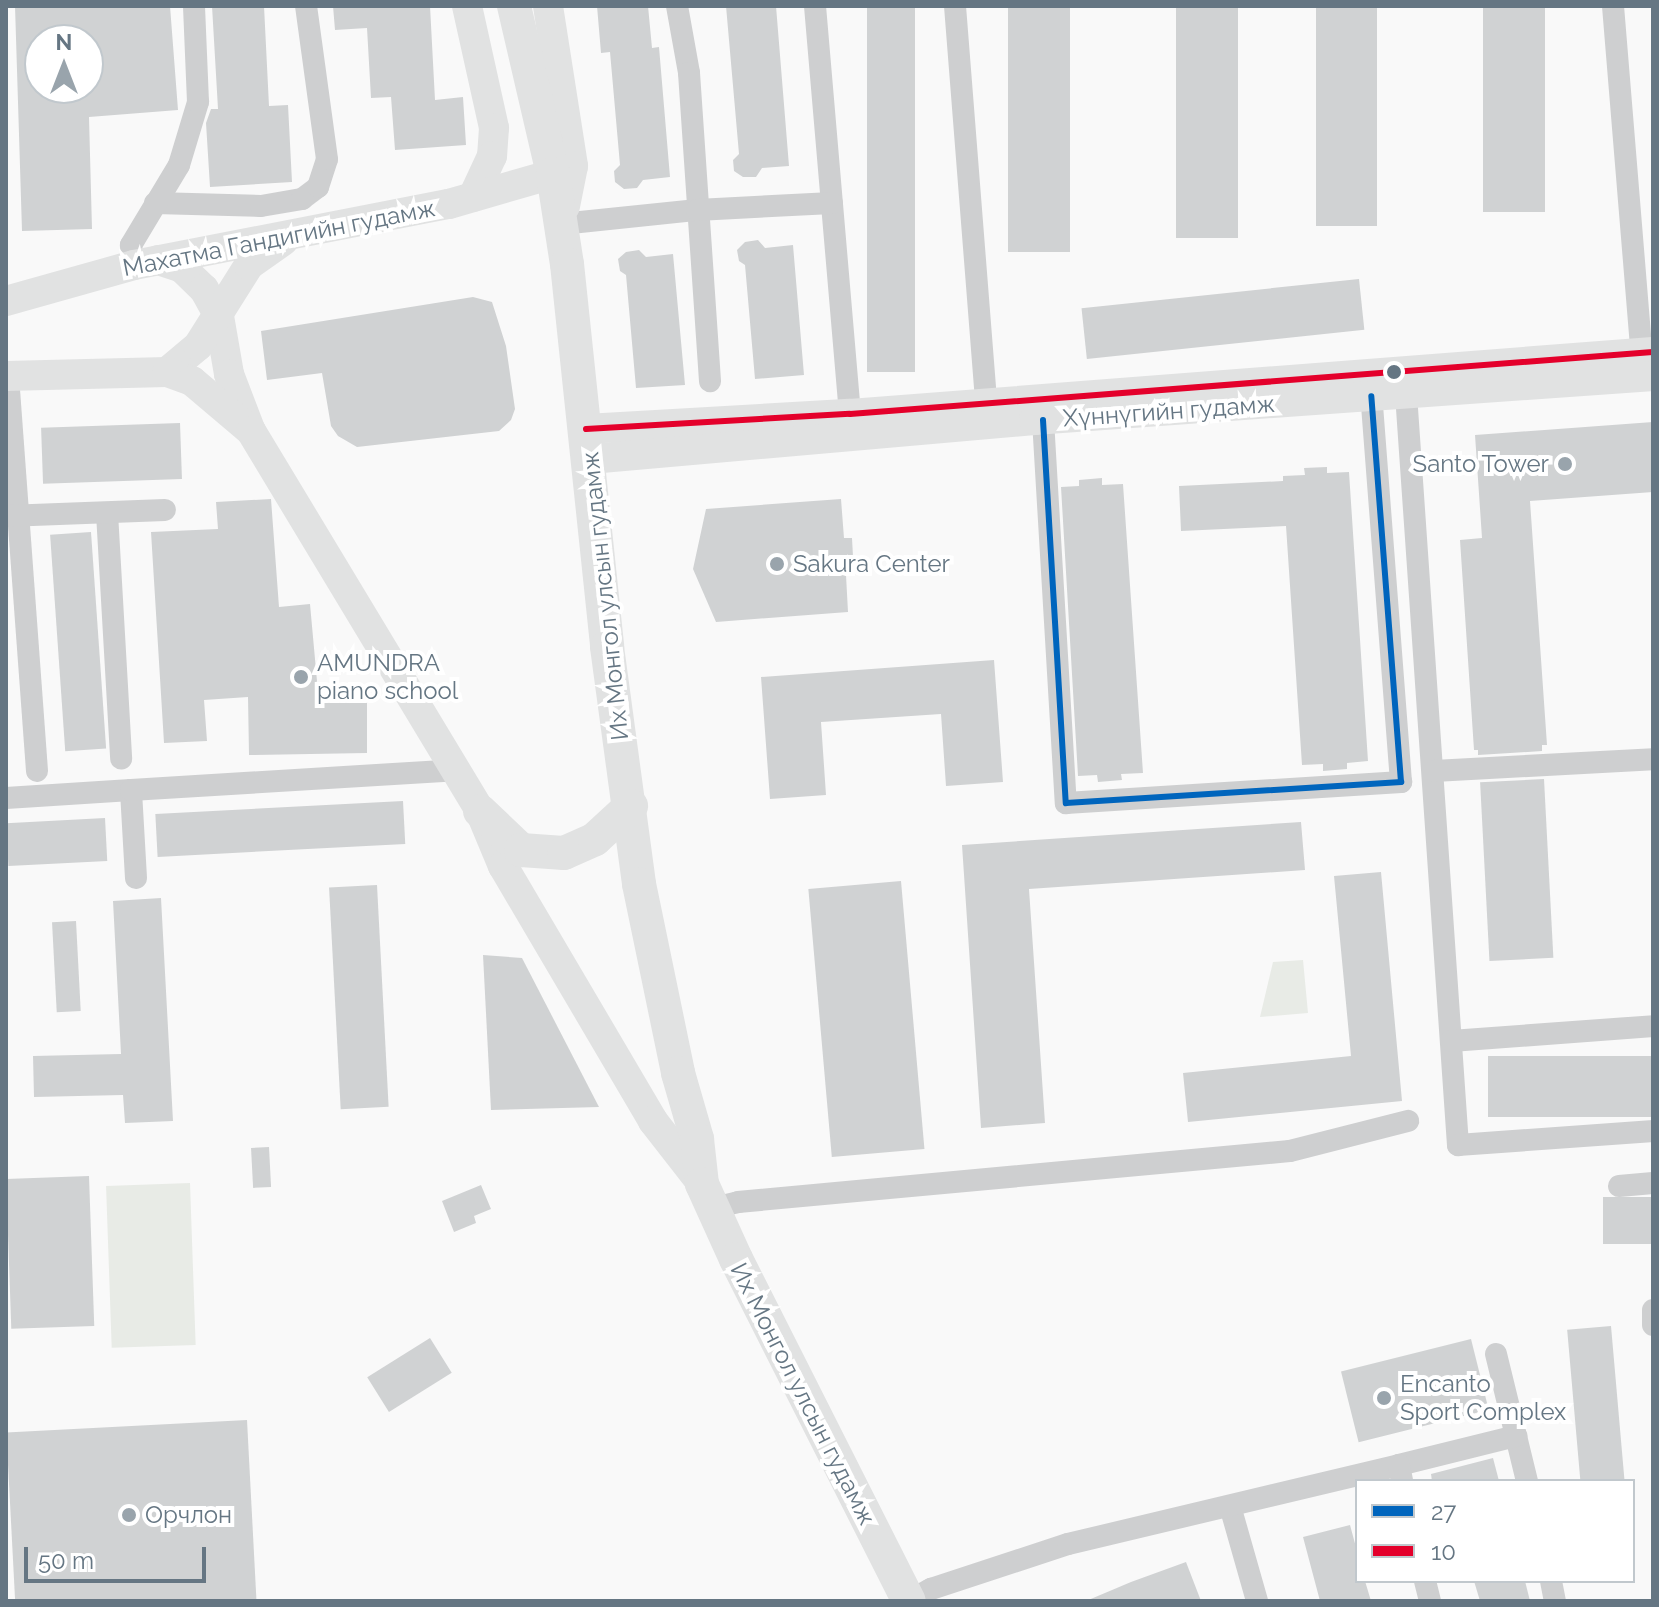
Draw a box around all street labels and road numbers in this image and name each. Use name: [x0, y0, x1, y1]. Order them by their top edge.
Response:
street label: Махатма Гандигийн гудамж: [120, 194, 438, 282]
street label: Хүннүгийн гудамж: [1062, 389, 1276, 433]
street label: Их Монгол улсын гудамж: [575, 450, 635, 742]
street label: Их Монгол улсын гудамж: [724, 1258, 882, 1530]

